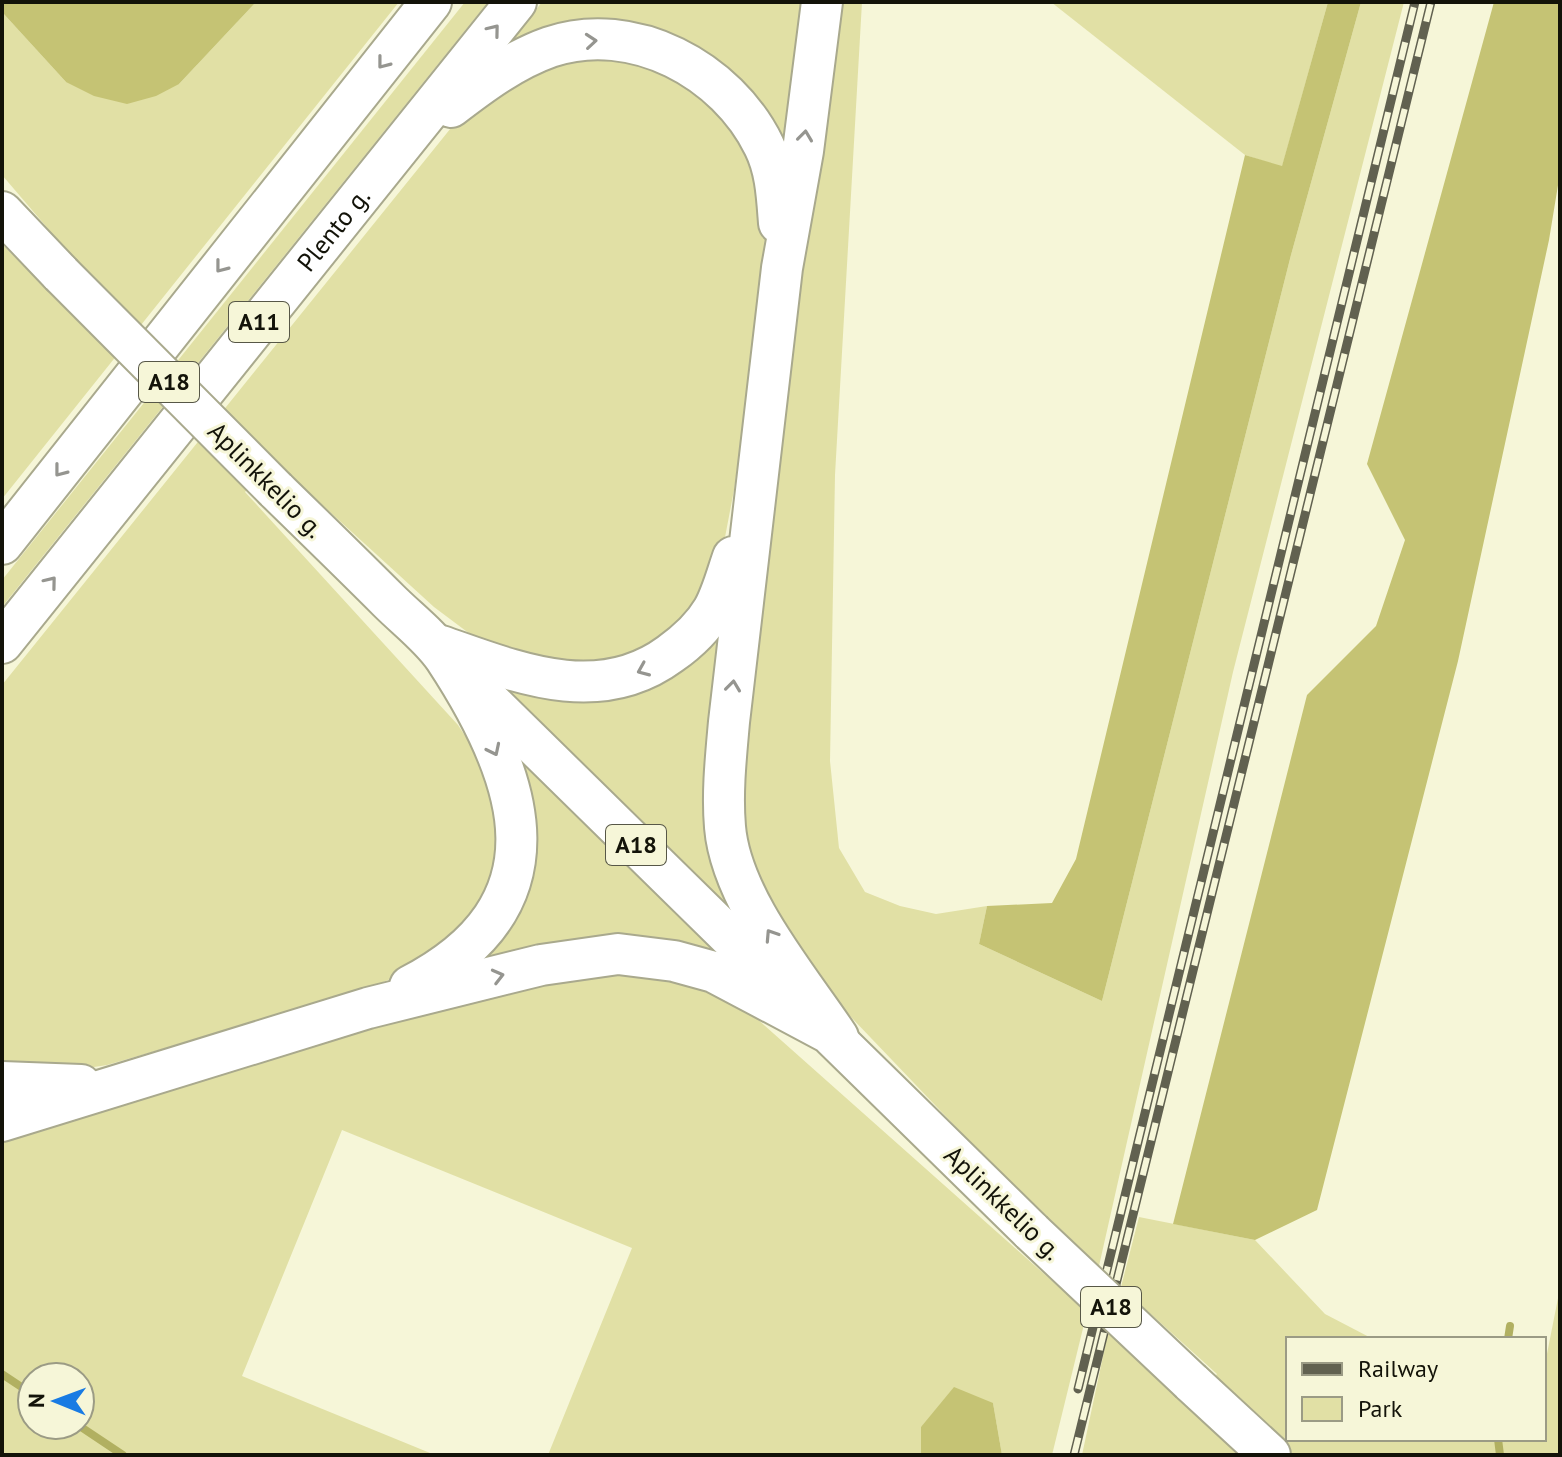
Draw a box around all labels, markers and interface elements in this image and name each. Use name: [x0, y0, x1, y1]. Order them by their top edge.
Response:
one-way arrow: [484, 25, 499, 39]
one-way arrow: [585, 33, 598, 50]
one-way arrow: [378, 54, 393, 68]
one-way arrow: [796, 129, 813, 142]
street label: Plento g.: [289, 180, 377, 278]
one-way arrow: [217, 258, 231, 273]
road number: A11: [229, 302, 289, 342]
road number: A18: [139, 362, 199, 402]
street label: Aplinkkelio g.: [201, 415, 331, 545]
one-way arrow: [55, 462, 70, 476]
one-way arrow: [41, 577, 56, 591]
one-way arrow: [637, 660, 651, 676]
one-way arrow: [724, 679, 741, 693]
one-way arrow: [484, 741, 500, 756]
road number: A18: [606, 825, 666, 865]
one-way arrow: [765, 929, 780, 943]
one-way arrow: [490, 968, 504, 985]
street label: Aplinkkelio g.: [938, 1138, 1069, 1267]
road number: A18: [1081, 1287, 1141, 1327]
legend: [1286, 1337, 1546, 1441]
text: Railway: [1358, 1353, 1438, 1384]
north arrow: [16, 1361, 96, 1441]
text: N: [22, 1393, 50, 1408]
text: Park: [1358, 1393, 1403, 1424]

